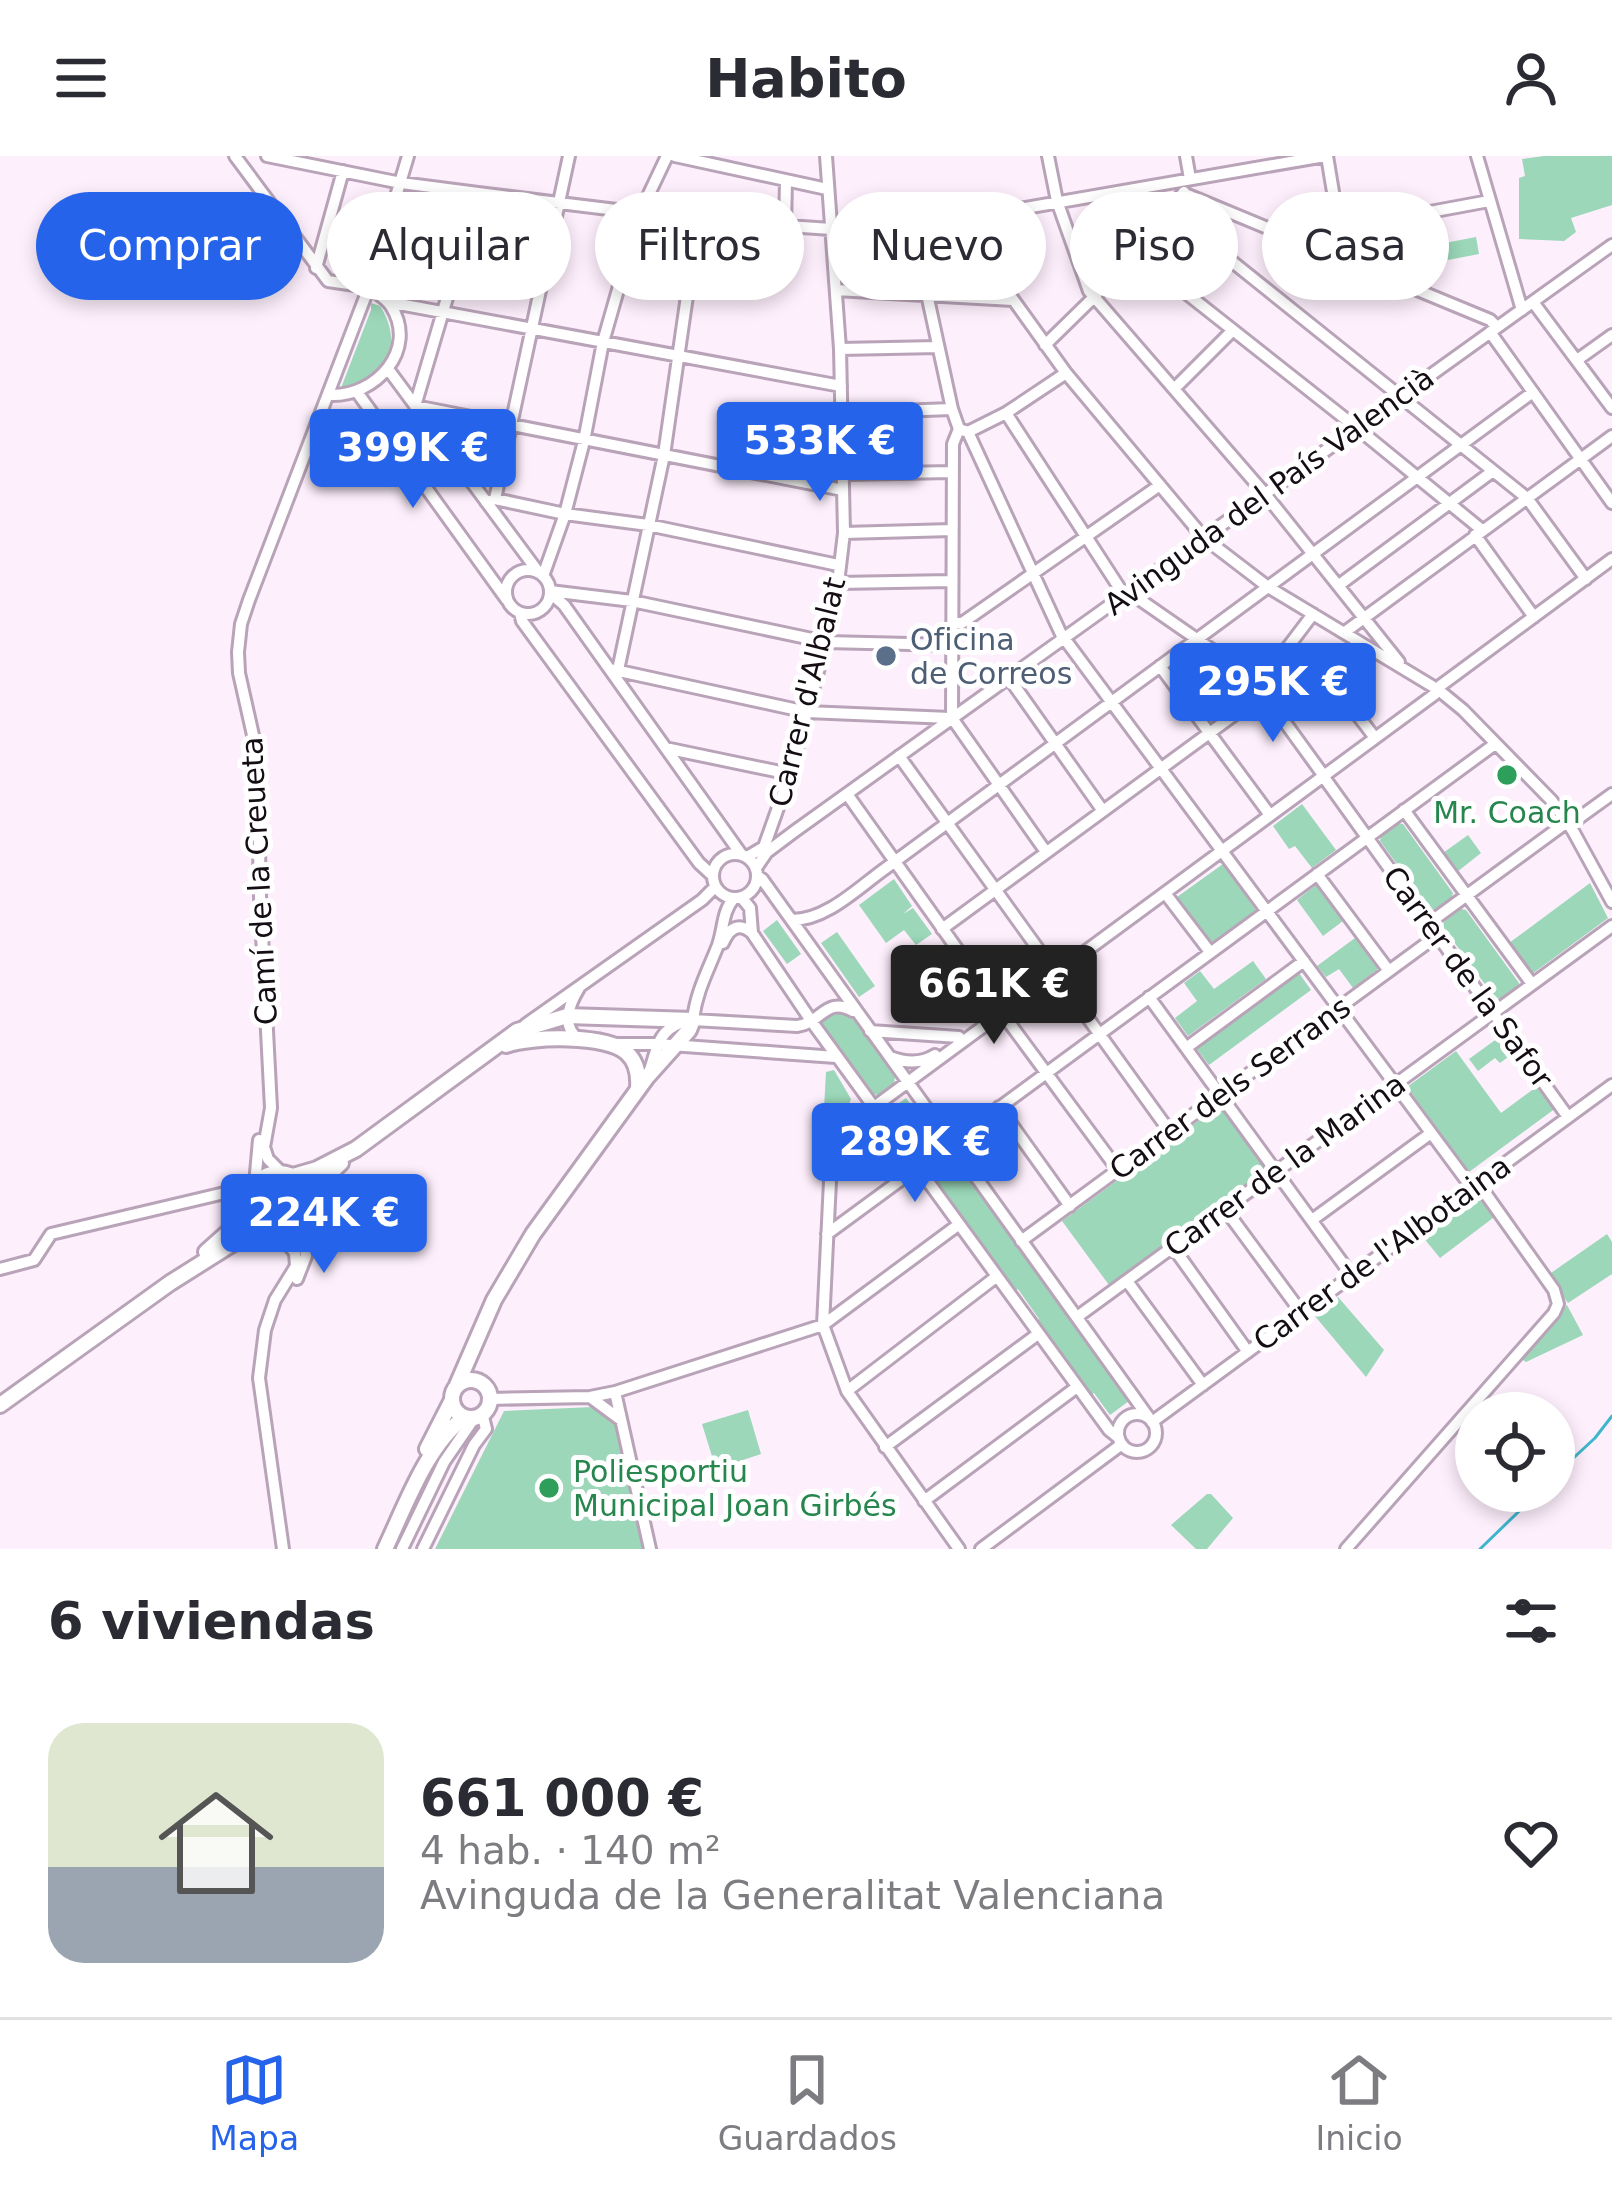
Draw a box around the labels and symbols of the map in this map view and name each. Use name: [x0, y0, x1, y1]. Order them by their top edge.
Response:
street label: Avinguda del País Valencià: [1098, 360, 1440, 622]
pin: 533K €: [722, 402, 918, 504]
pin: 399K €: [315, 409, 511, 511]
street label: Carrer d'Albalat: [762, 573, 852, 810]
place label: Oficina de Correos: [910, 622, 1072, 691]
marker: Oficina de Correos: [873, 643, 899, 669]
pin: 295K €: [1175, 643, 1371, 745]
street label: Camí de la Creueta: [234, 736, 284, 1026]
marker: Mr. Coach: [1494, 762, 1520, 788]
place label: Mr. Coach: [1433, 795, 1581, 830]
street label: Carrer de la Safor: [1376, 859, 1560, 1095]
pin: 661K €: [896, 945, 1092, 1047]
street label: Carrer dels Serrans: [1103, 989, 1357, 1187]
street label: Carrer de la Marina: [1158, 1066, 1412, 1264]
pin: 289K €: [817, 1103, 1013, 1205]
street label: Carrer de l'Albotaina: [1247, 1148, 1517, 1358]
pin: 224K €: [226, 1174, 422, 1276]
place label: Poliesportiu Municipal Joan Girbés: [573, 1454, 897, 1523]
marker: Poliesportiu Municipal Joan Girbés: [536, 1475, 562, 1501]

